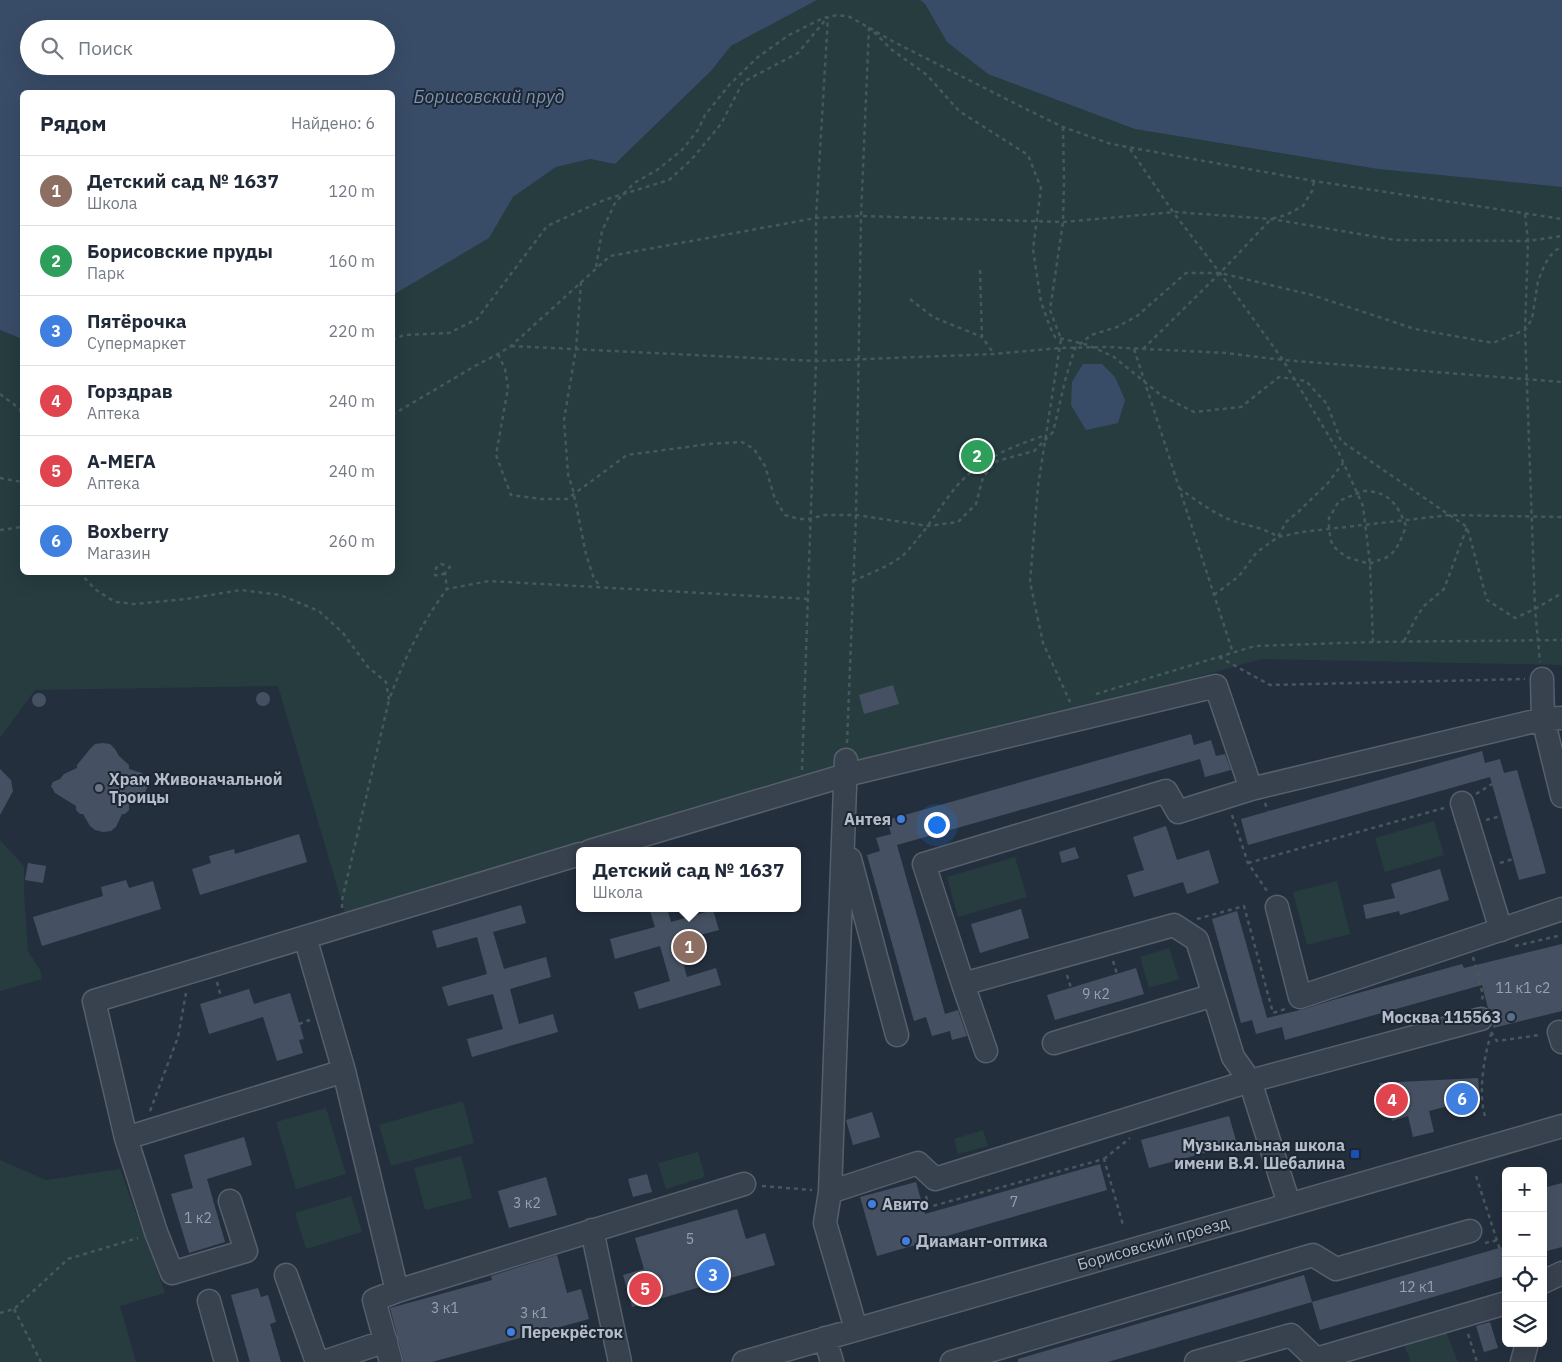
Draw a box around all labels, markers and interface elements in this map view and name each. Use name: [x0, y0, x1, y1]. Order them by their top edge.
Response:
search box: [20, 20, 395, 75]
icon: search: [38, 34, 66, 62]
text: Поиск: [78, 36, 133, 60]
water label: Борисовский пруд: [413, 85, 565, 108]
text: Рядом: [40, 109, 107, 137]
text: Найдено: 6: [291, 113, 375, 133]
text: Детский сад № 1637: [87, 169, 279, 193]
text: 1: [51, 181, 61, 201]
text: 120 m: [328, 181, 375, 201]
text: Школа: [87, 193, 137, 213]
text: Борисовские пруды: [87, 239, 273, 263]
text: 2: [51, 251, 61, 271]
text: 160 m: [328, 251, 375, 271]
text: Парк: [87, 263, 125, 283]
text: Пятёрочка: [87, 309, 187, 333]
text: 3: [51, 321, 61, 341]
text: 220 m: [328, 321, 375, 341]
text: Супермаркет: [87, 333, 186, 353]
text: Горздрав: [87, 379, 173, 403]
text: 4: [51, 391, 61, 411]
text: 240 m: [328, 391, 375, 411]
text: Аптека: [87, 403, 140, 423]
pin: 2: [961, 437, 993, 475]
text: А-МЕГА: [87, 449, 156, 473]
text: 5: [51, 461, 61, 481]
text: 240 m: [328, 461, 375, 481]
text: Аптека: [87, 473, 140, 493]
text: Boxberry: [87, 519, 169, 543]
text: 6: [51, 531, 61, 551]
text: 260 m: [328, 531, 375, 551]
text: Магазин: [87, 543, 151, 563]
place label: Храм Живоначальной Троицы: [109, 769, 282, 807]
marker: Храм Живоначальной Троицы: [93, 782, 105, 794]
place label: Антея: [844, 809, 891, 829]
your location: [924, 812, 950, 838]
marker: Антея: [895, 813, 907, 825]
popup: [576, 847, 801, 912]
text: Детский сад № 1637: [593, 858, 784, 882]
text: Школа: [593, 882, 643, 902]
pin: 1: [673, 928, 705, 966]
house number: 11 к1 с2: [1496, 979, 1550, 997]
house number: 9 к2: [1082, 985, 1110, 1003]
place label: Москва 115563: [1381, 1007, 1501, 1027]
marker: Москва 115563: [1505, 1011, 1517, 1023]
pin: 6: [1446, 1080, 1478, 1118]
pin: 4: [1376, 1081, 1408, 1119]
place label: Музыкальная школа имени В.Я. Шебалина: [1174, 1135, 1345, 1173]
marker: Музыкальная школа имени В.Я. Шебалина: [1349, 1148, 1361, 1160]
map controls: [1502, 1167, 1547, 1347]
button: +: [1502, 1167, 1547, 1212]
house number: 7: [1010, 1193, 1018, 1211]
house number: 3 к2: [513, 1194, 541, 1212]
place label: Авито: [882, 1194, 929, 1214]
marker: Авито: [866, 1198, 878, 1210]
house number: 1 к2: [184, 1209, 212, 1227]
street label: Борисовский проезд: [1075, 1212, 1232, 1274]
button: −: [1502, 1212, 1547, 1257]
house number: 5: [686, 1230, 694, 1248]
place label: Диамант-оптика: [916, 1231, 1048, 1251]
marker: Диамант-оптика: [900, 1235, 912, 1247]
pin: 3: [697, 1256, 729, 1294]
button: locate: [1502, 1257, 1547, 1302]
pin: 5: [629, 1270, 661, 1308]
house number: 12 к1: [1399, 1278, 1435, 1296]
house number: 3 к1: [431, 1299, 459, 1317]
button: layers: [1502, 1302, 1547, 1347]
house number: 3 к1: [520, 1304, 548, 1322]
place label: Перекрёсток: [521, 1322, 623, 1342]
marker: Перекрёсток: [505, 1326, 517, 1338]

